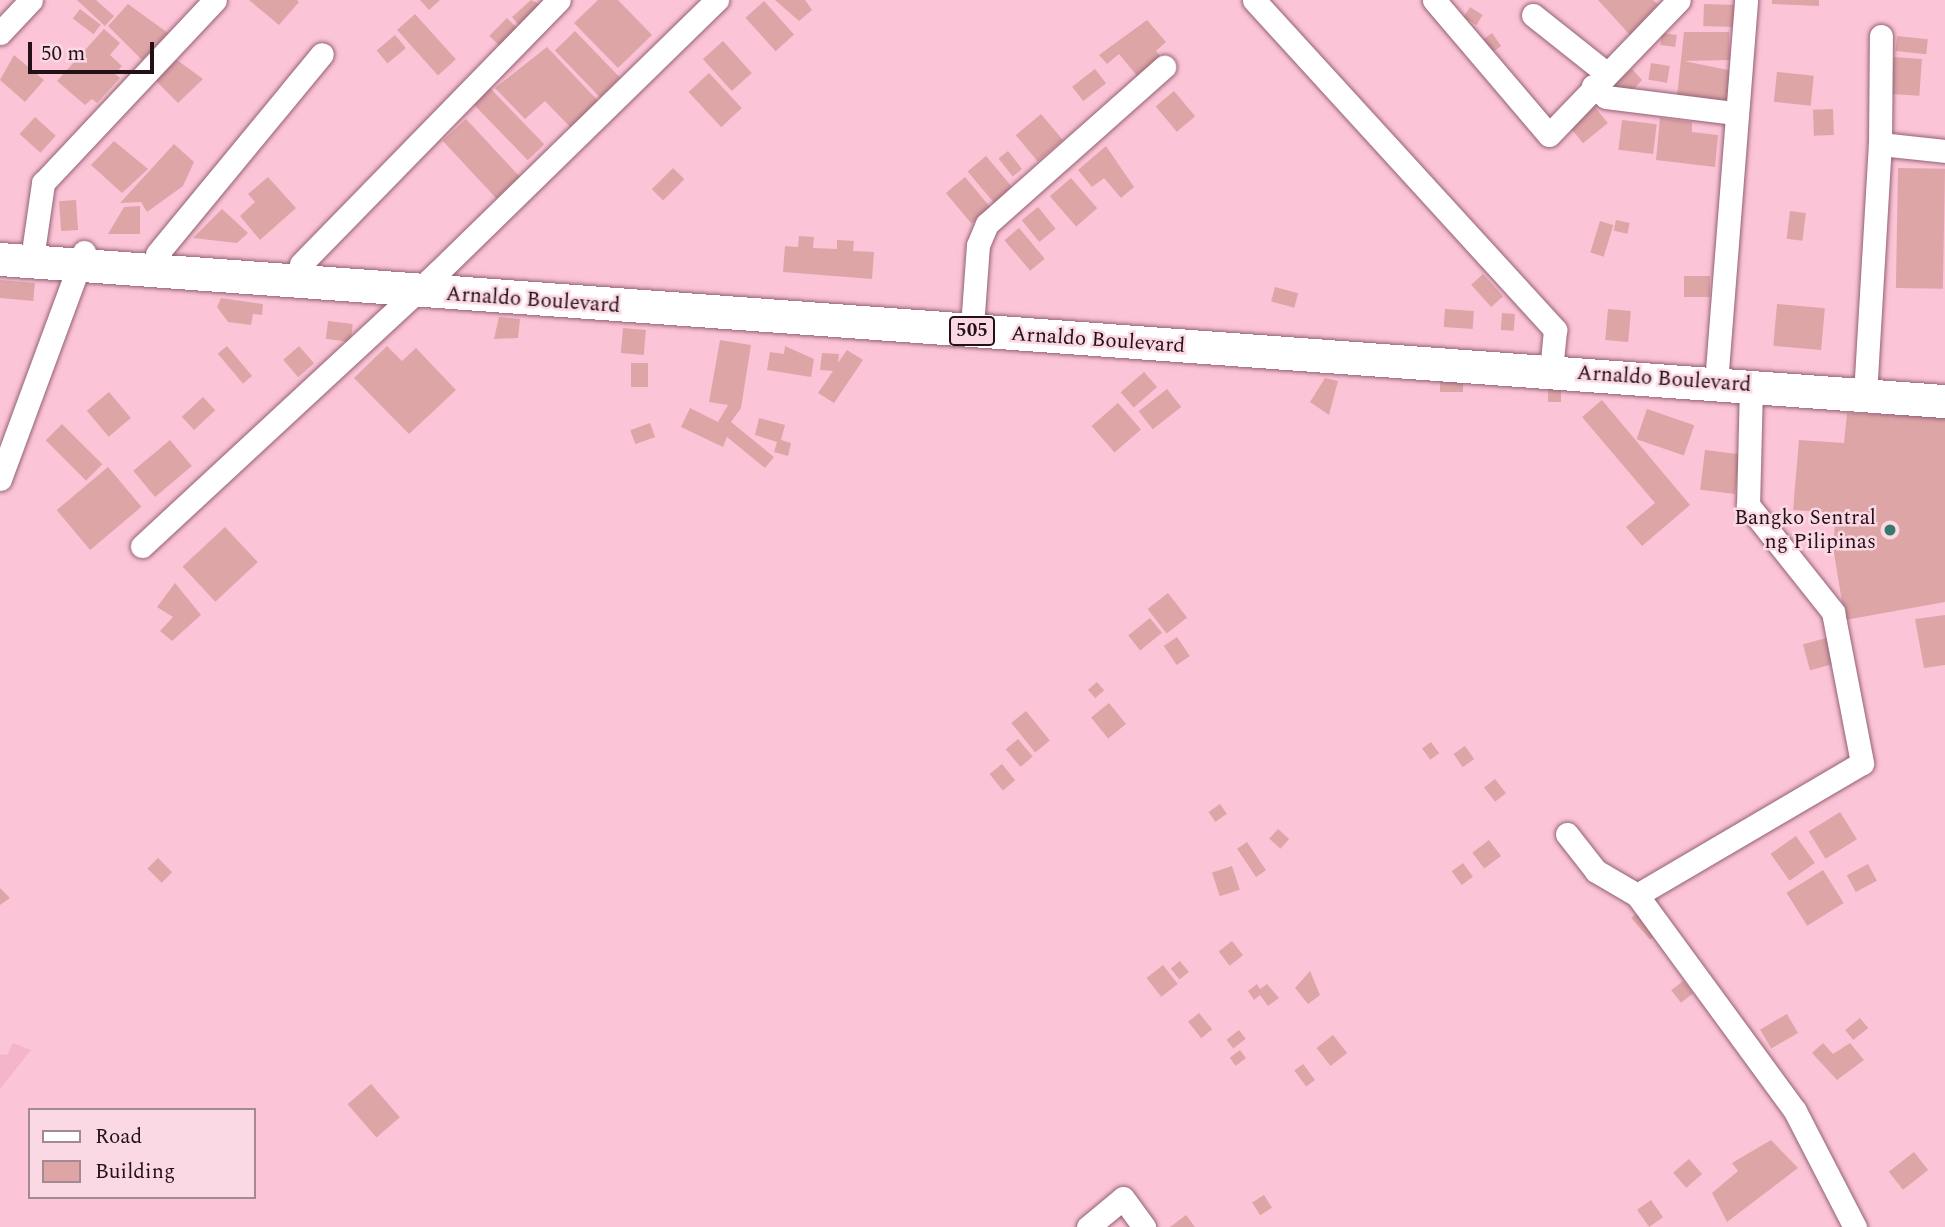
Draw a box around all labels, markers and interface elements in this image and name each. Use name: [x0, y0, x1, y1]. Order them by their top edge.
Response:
scale bar: [32, 28, 158, 72]
text: 50 m: [41, 38, 85, 70]
street label: Arnaldo Boulevard: [445, 281, 621, 319]
road number: 505: [948, 316, 996, 346]
street label: Arnaldo Boulevard: [1010, 321, 1186, 359]
street label: Arnaldo Boulevard: [1576, 360, 1752, 398]
place label: Bangko Sentral ng Pilipinas: [1734, 505, 1876, 555]
marker: Bangko Sentral ng Pilipinas: [1882, 522, 1898, 538]
legend: [28, 1108, 256, 1199]
text: Road: [95, 1121, 142, 1153]
text: Building: [95, 1156, 175, 1188]

